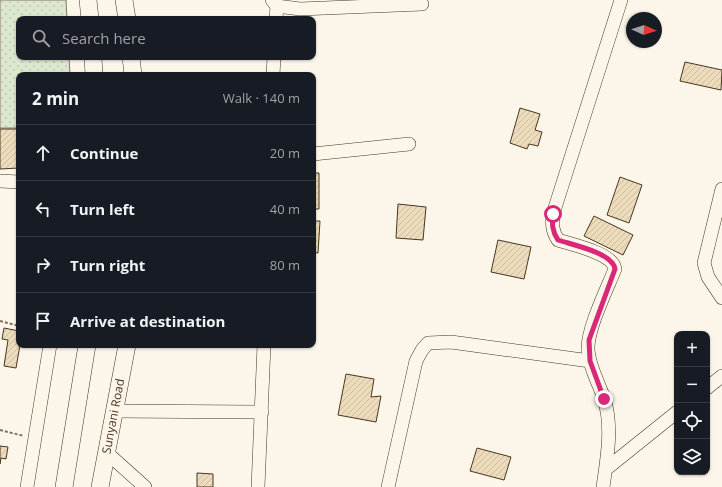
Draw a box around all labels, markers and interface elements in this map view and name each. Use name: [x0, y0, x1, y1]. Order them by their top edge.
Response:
north arrow: [626, 12, 662, 48]
search box: [16, 16, 316, 60]
icon: search: [30, 27, 52, 49]
text: Search here: [62, 28, 146, 48]
text: 2 min: [32, 87, 79, 110]
text: Walk · 140 m: [223, 89, 300, 107]
icon: ahead: [32, 142, 54, 164]
text: Continue: [70, 143, 138, 163]
text: 20 m: [270, 144, 300, 162]
icon: left: [32, 198, 54, 220]
text: Turn left: [70, 199, 135, 219]
text: 40 m: [270, 200, 300, 218]
route start: [544, 205, 562, 223]
icon: right: [32, 254, 54, 276]
text: Turn right: [70, 255, 145, 275]
text: 80 m: [270, 256, 300, 274]
icon: arrive: [32, 310, 54, 332]
text: Arrive at destination: [70, 311, 225, 331]
map controls: [674, 331, 710, 475]
button: +: [674, 331, 710, 367]
button: −: [674, 367, 710, 403]
street label: Sunyani Road: [97, 377, 128, 455]
route end: [595, 390, 613, 408]
button: locate: [674, 403, 710, 439]
button: layers: [674, 439, 710, 475]

